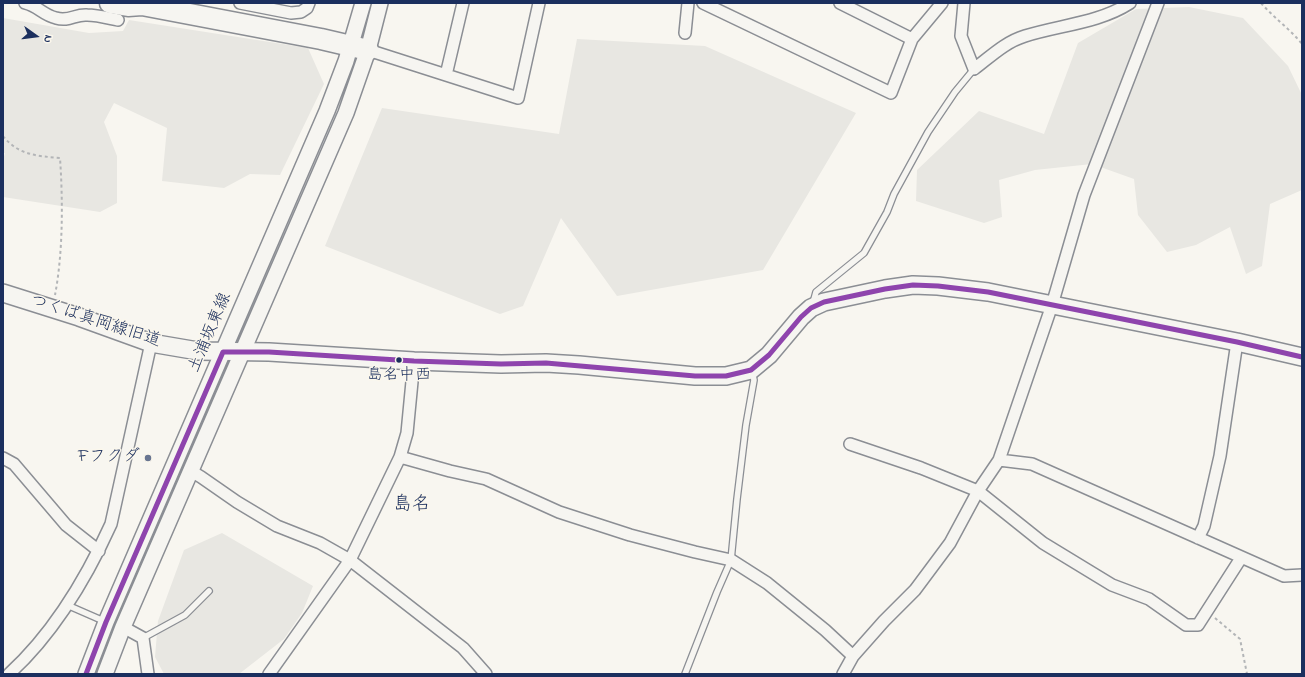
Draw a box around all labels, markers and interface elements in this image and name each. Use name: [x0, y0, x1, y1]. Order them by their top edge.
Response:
north arrow: [16, 16, 56, 56]
text: N: [39, 33, 56, 44]
street label: 土浦坂東線: [185, 290, 237, 376]
street label: つくば真岡線旧道: [27, 291, 163, 353]
marker: 島名中西: [394, 355, 404, 365]
place label: 島名中西: [367, 366, 431, 386]
place label: Fフクダ: [78, 448, 140, 468]
marker: Fフクダ: [143, 453, 153, 463]
district label: 島名: [393, 495, 431, 517]

